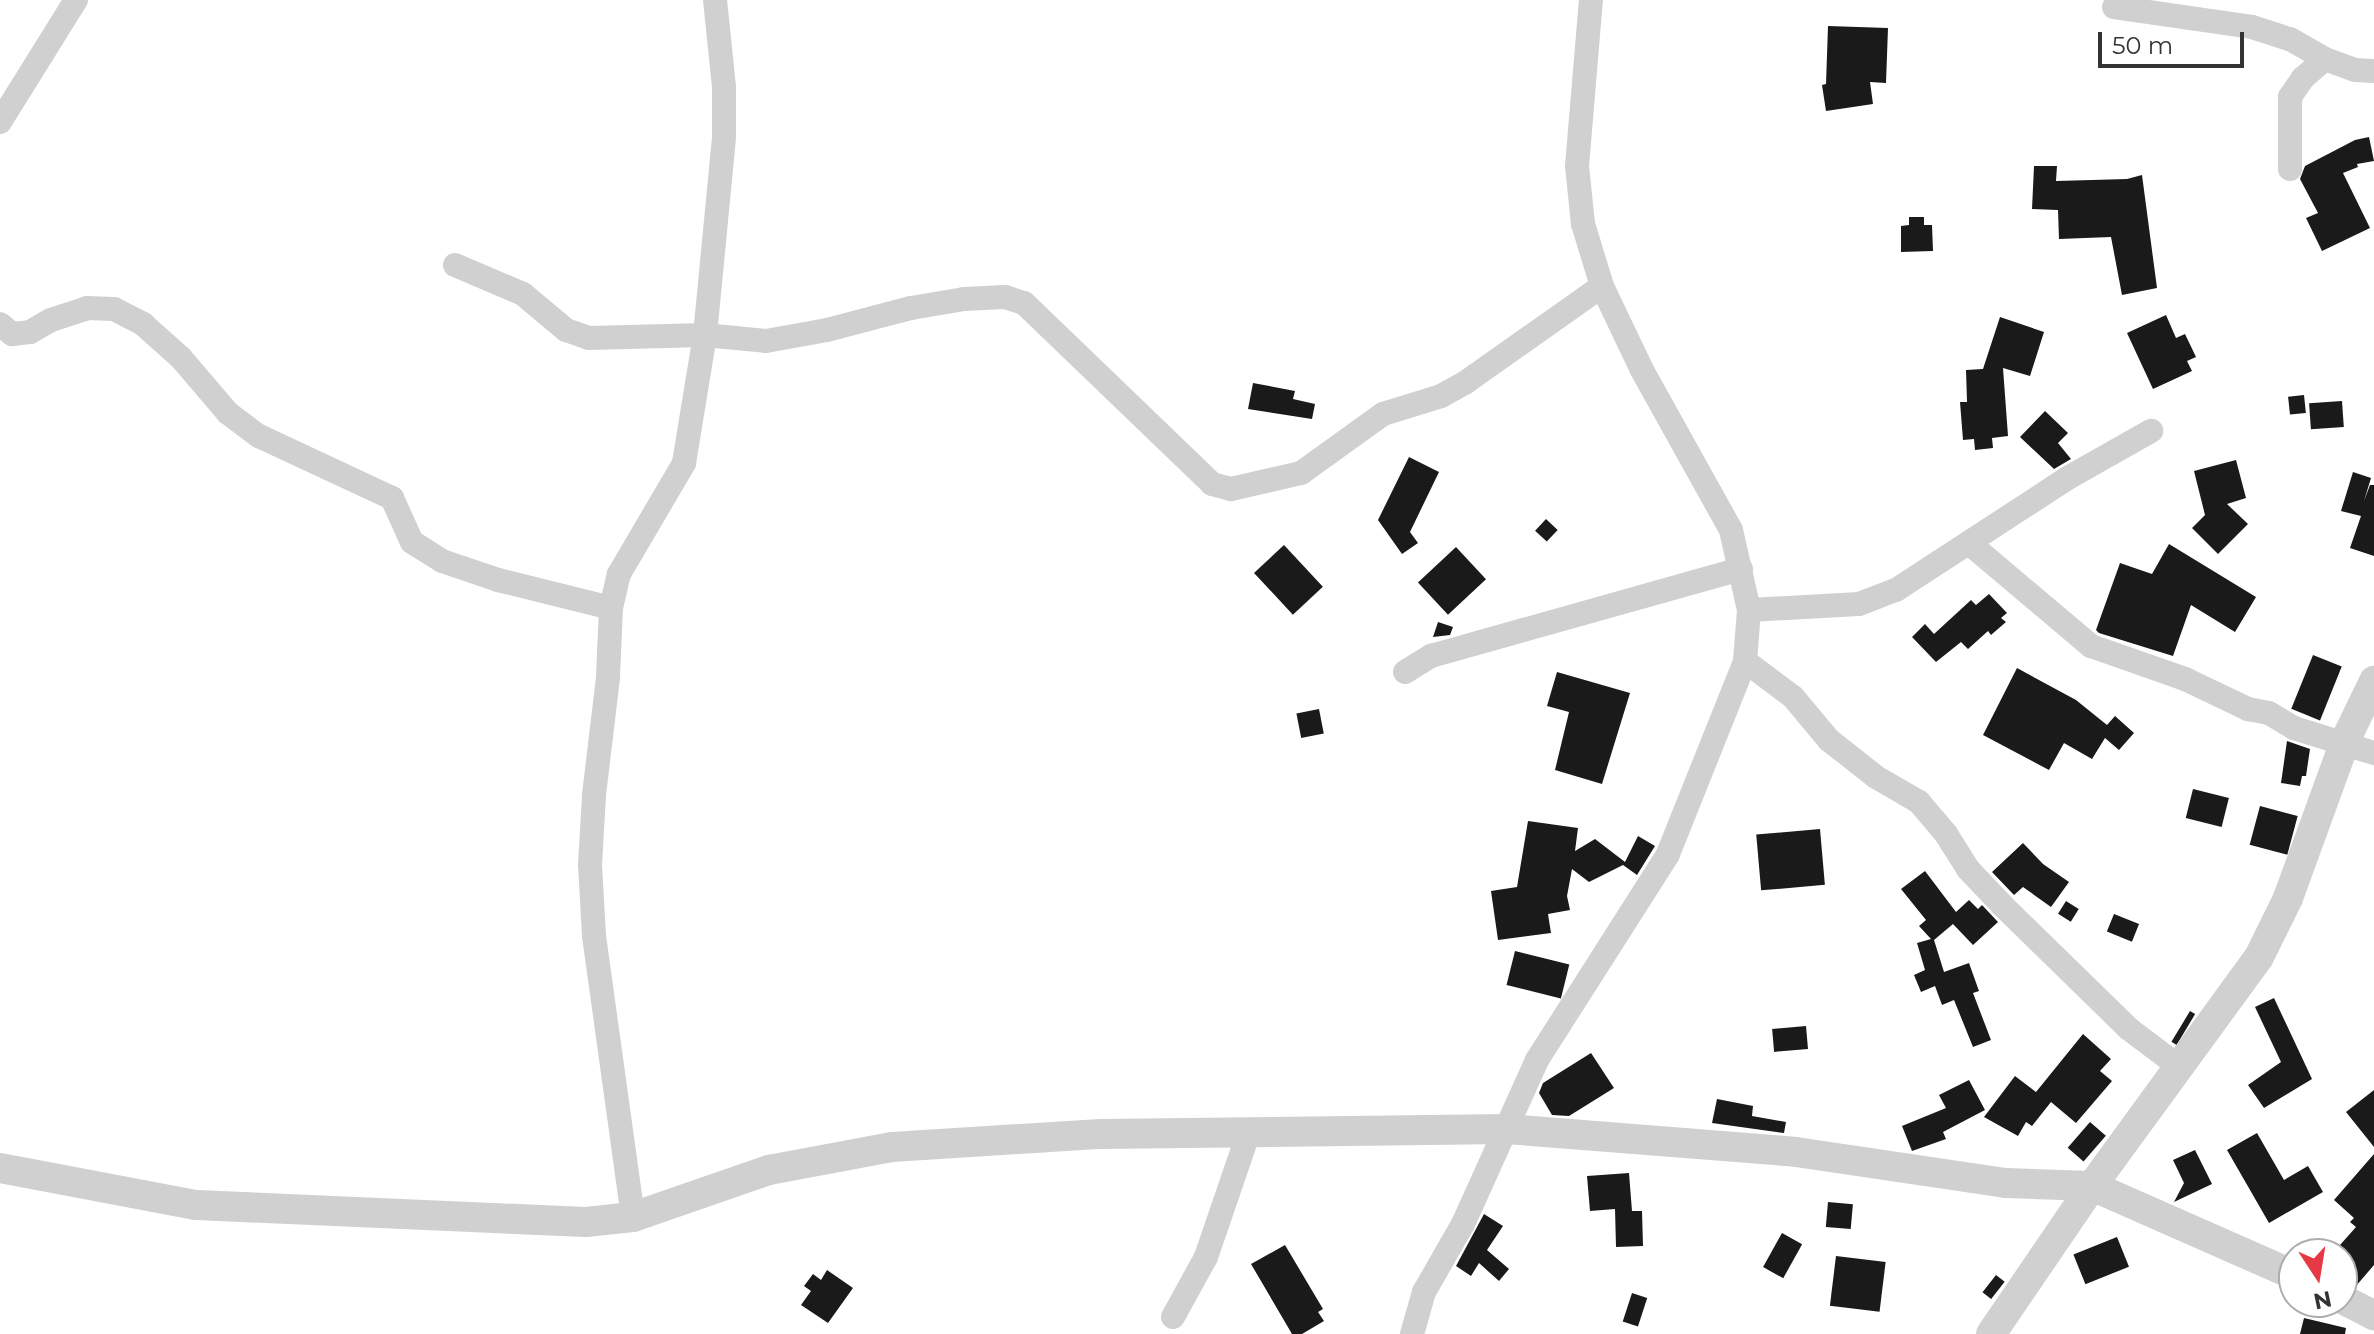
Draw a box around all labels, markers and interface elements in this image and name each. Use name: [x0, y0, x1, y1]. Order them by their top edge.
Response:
scale bar: [2102, 16, 2248, 66]
text: 50 m: [2112, 31, 2173, 60]
north arrow: [2278, 1238, 2358, 1318]
text: N: [2311, 1285, 2334, 1315]

